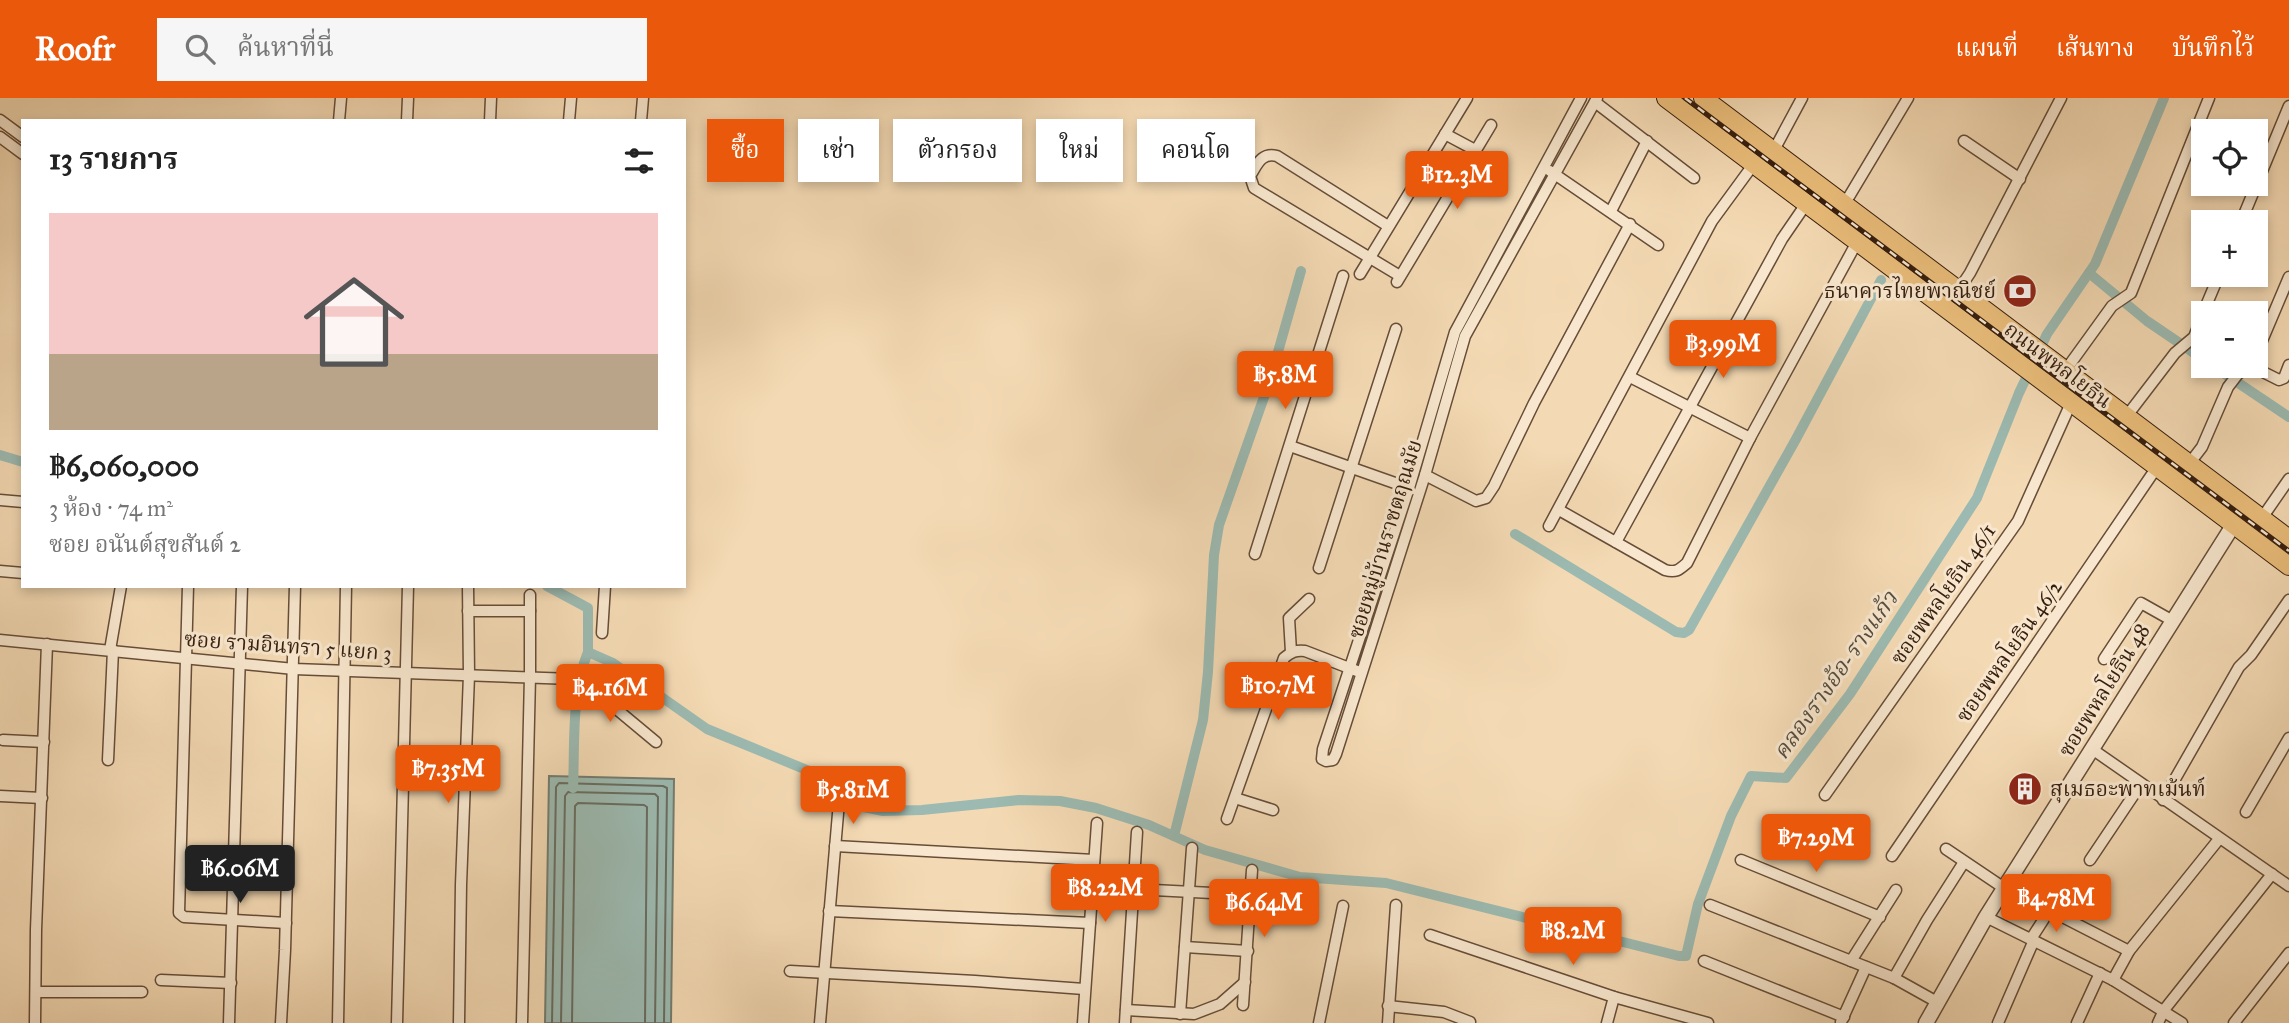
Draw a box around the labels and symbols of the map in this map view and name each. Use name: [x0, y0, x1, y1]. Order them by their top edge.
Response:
pin: ฿12.3M: [1400, 152, 1514, 211]
bank icon: ธนาคารไทยพาณิชย์: [2001, 272, 2039, 310]
place label: ธนาคารไทยพาณิชย์: [1824, 276, 1996, 304]
street label: ถนนพหลโยธิน: [1999, 315, 2118, 414]
pin: ฿3.99M: [1666, 320, 1780, 380]
pin: ฿5.8M: [1236, 352, 1334, 411]
street label: ซอยหมู่บ้านราชตฤณมัย: [1342, 436, 1428, 642]
street label: ซอยพหลโยธิน 46/1: [1883, 518, 2001, 669]
street label: ซอยพหลโยธิน 46/2: [1949, 573, 2068, 727]
water label: คลองรางอ้อ-รางแก้ว: [1767, 585, 1904, 764]
street label: ซอยพหลโยธิน 48: [2051, 618, 2155, 761]
street label: ซอย รามอินทรา 5 แยก 3: [183, 626, 393, 666]
pin: ฿10.7M: [1221, 662, 1335, 722]
pin: ฿4.16M: [553, 664, 667, 724]
pin: ฿7.35M: [391, 746, 505, 805]
pin: ฿5.81M: [796, 766, 910, 826]
building icon: สุเมธอะพาทเม้นท์: [2006, 770, 2044, 808]
place label: สุเมธอะพาทเม้นท์: [2050, 776, 2206, 803]
pin: ฿7.29M: [1759, 814, 1873, 874]
pin: ฿6.06M: [183, 846, 297, 905]
pin: ฿8.22M: [1048, 864, 1162, 924]
pin: ฿4.78M: [1999, 874, 2113, 934]
pin: ฿6.64M: [1207, 880, 1321, 939]
pin: ฿8.2M: [1524, 908, 1622, 967]

